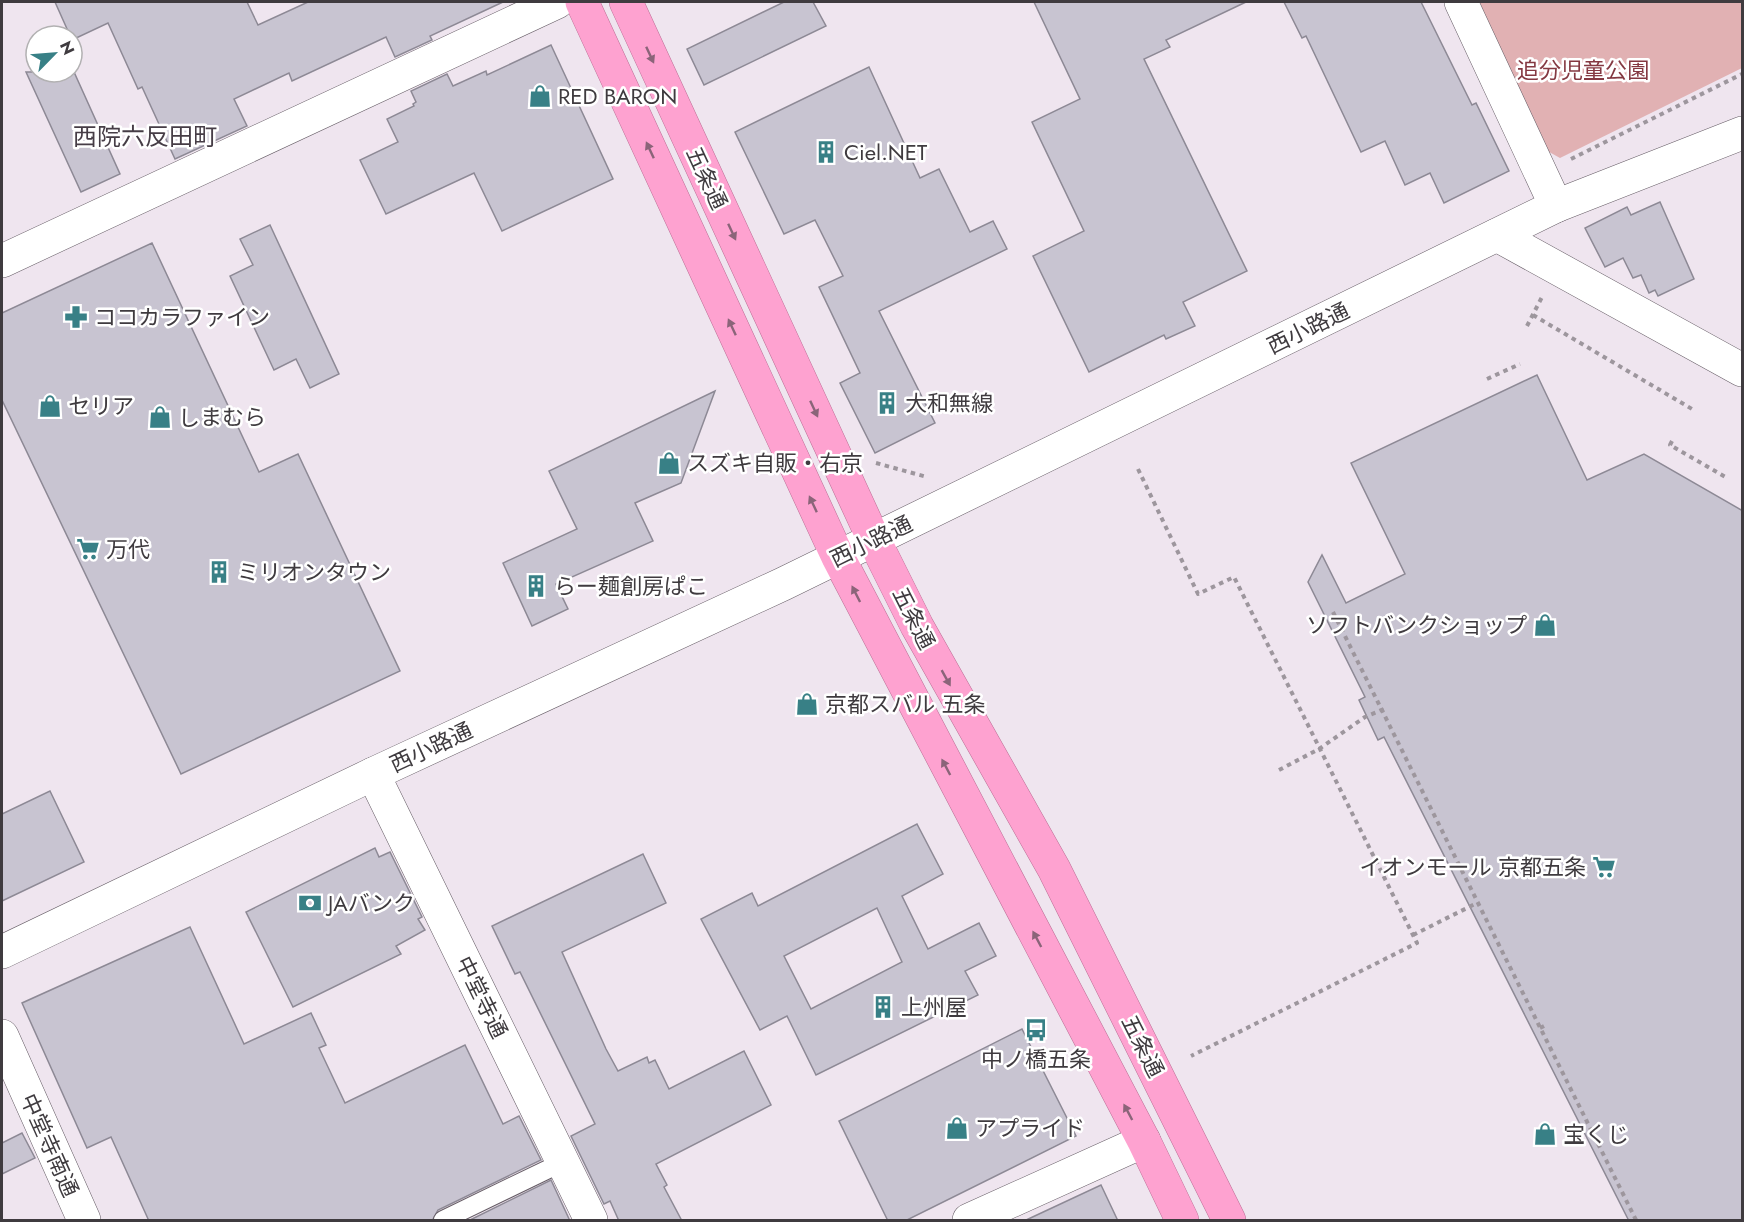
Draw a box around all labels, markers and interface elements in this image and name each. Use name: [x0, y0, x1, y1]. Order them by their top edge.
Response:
north arrow: [24, 24, 84, 84]
text: N: [54, 37, 80, 58]
one-way arrow: [646, 46, 655, 63]
park label: 追分児童公園: [1517, 54, 1649, 86]
place label: RED BARON: [558, 80, 677, 112]
shop icon: RED BARON: [527, 83, 553, 109]
district label: 西院六反田町: [73, 119, 217, 154]
place label: Ciel.NET: [844, 136, 928, 168]
building icon: Ciel.NET: [813, 139, 839, 165]
one-way arrow: [645, 140, 655, 158]
street label: 五条通: [679, 141, 735, 215]
one-way arrow: [727, 223, 737, 241]
street label: 西小路通: [1261, 294, 1355, 362]
place label: ココカラファイン: [94, 301, 270, 333]
pharmacy icon: ココカラファイン: [63, 304, 89, 330]
one-way arrow: [726, 318, 736, 336]
place label: 大和無線: [905, 387, 993, 419]
place label: セリア: [68, 390, 134, 422]
building icon: 大和無線: [874, 390, 900, 416]
shop icon: セリア: [37, 393, 63, 419]
one-way arrow: [809, 400, 818, 417]
place label: しまむら: [178, 401, 266, 433]
shop icon: しまむら: [147, 404, 173, 430]
place label: スズキ自販・右京: [687, 447, 863, 479]
shop icon: スズキ自販・右京: [656, 450, 682, 476]
one-way arrow: [808, 495, 818, 513]
street label: 西小路通: [824, 507, 918, 575]
place label: 万代: [106, 533, 150, 565]
supermarket icon: 万代: [75, 536, 101, 562]
place label: ミリオンタウン: [237, 556, 391, 588]
building icon: ミリオンタウン: [206, 559, 232, 585]
place label: らー麺創房ぱこ: [554, 570, 708, 602]
building icon: らー麺創房ぱこ: [523, 573, 549, 599]
street label: 五条通: [885, 581, 943, 655]
one-way arrow: [851, 585, 861, 602]
place label: ソフトバンクショップ: [1306, 609, 1527, 641]
shop icon: ソフトバンクショップ: [1532, 612, 1558, 638]
one-way arrow: [941, 670, 951, 687]
place label: 京都スバル 五条: [825, 688, 986, 720]
shop icon: 京都スバル 五条: [794, 691, 820, 717]
street label: 西小路通: [384, 714, 478, 780]
one-way arrow: [941, 758, 951, 775]
place label: イオンモール 京都五条: [1359, 851, 1586, 883]
supermarket icon: イオンモール 京都五条: [1591, 854, 1617, 880]
place label: JAバンク: [325, 887, 415, 919]
bank icon: JAバンク: [297, 890, 323, 916]
one-way arrow: [1032, 931, 1042, 948]
street label: 中堂寺通: [448, 950, 516, 1044]
place label: 上州屋: [901, 991, 967, 1023]
building icon: 上州屋: [870, 994, 896, 1020]
street label: 五条通: [1114, 1009, 1172, 1083]
bus stop icon: 中ノ橋五条: [1023, 1017, 1049, 1043]
place label: 中ノ橋五条: [981, 1043, 1091, 1075]
street label: 中堂寺南通: [13, 1088, 87, 1202]
one-way arrow: [1123, 1103, 1133, 1120]
place label: アプライド: [975, 1112, 1085, 1144]
shop icon: アプライド: [944, 1115, 970, 1141]
place label: 宝くじ: [1563, 1118, 1629, 1150]
shop icon: 宝くじ: [1532, 1121, 1558, 1147]

